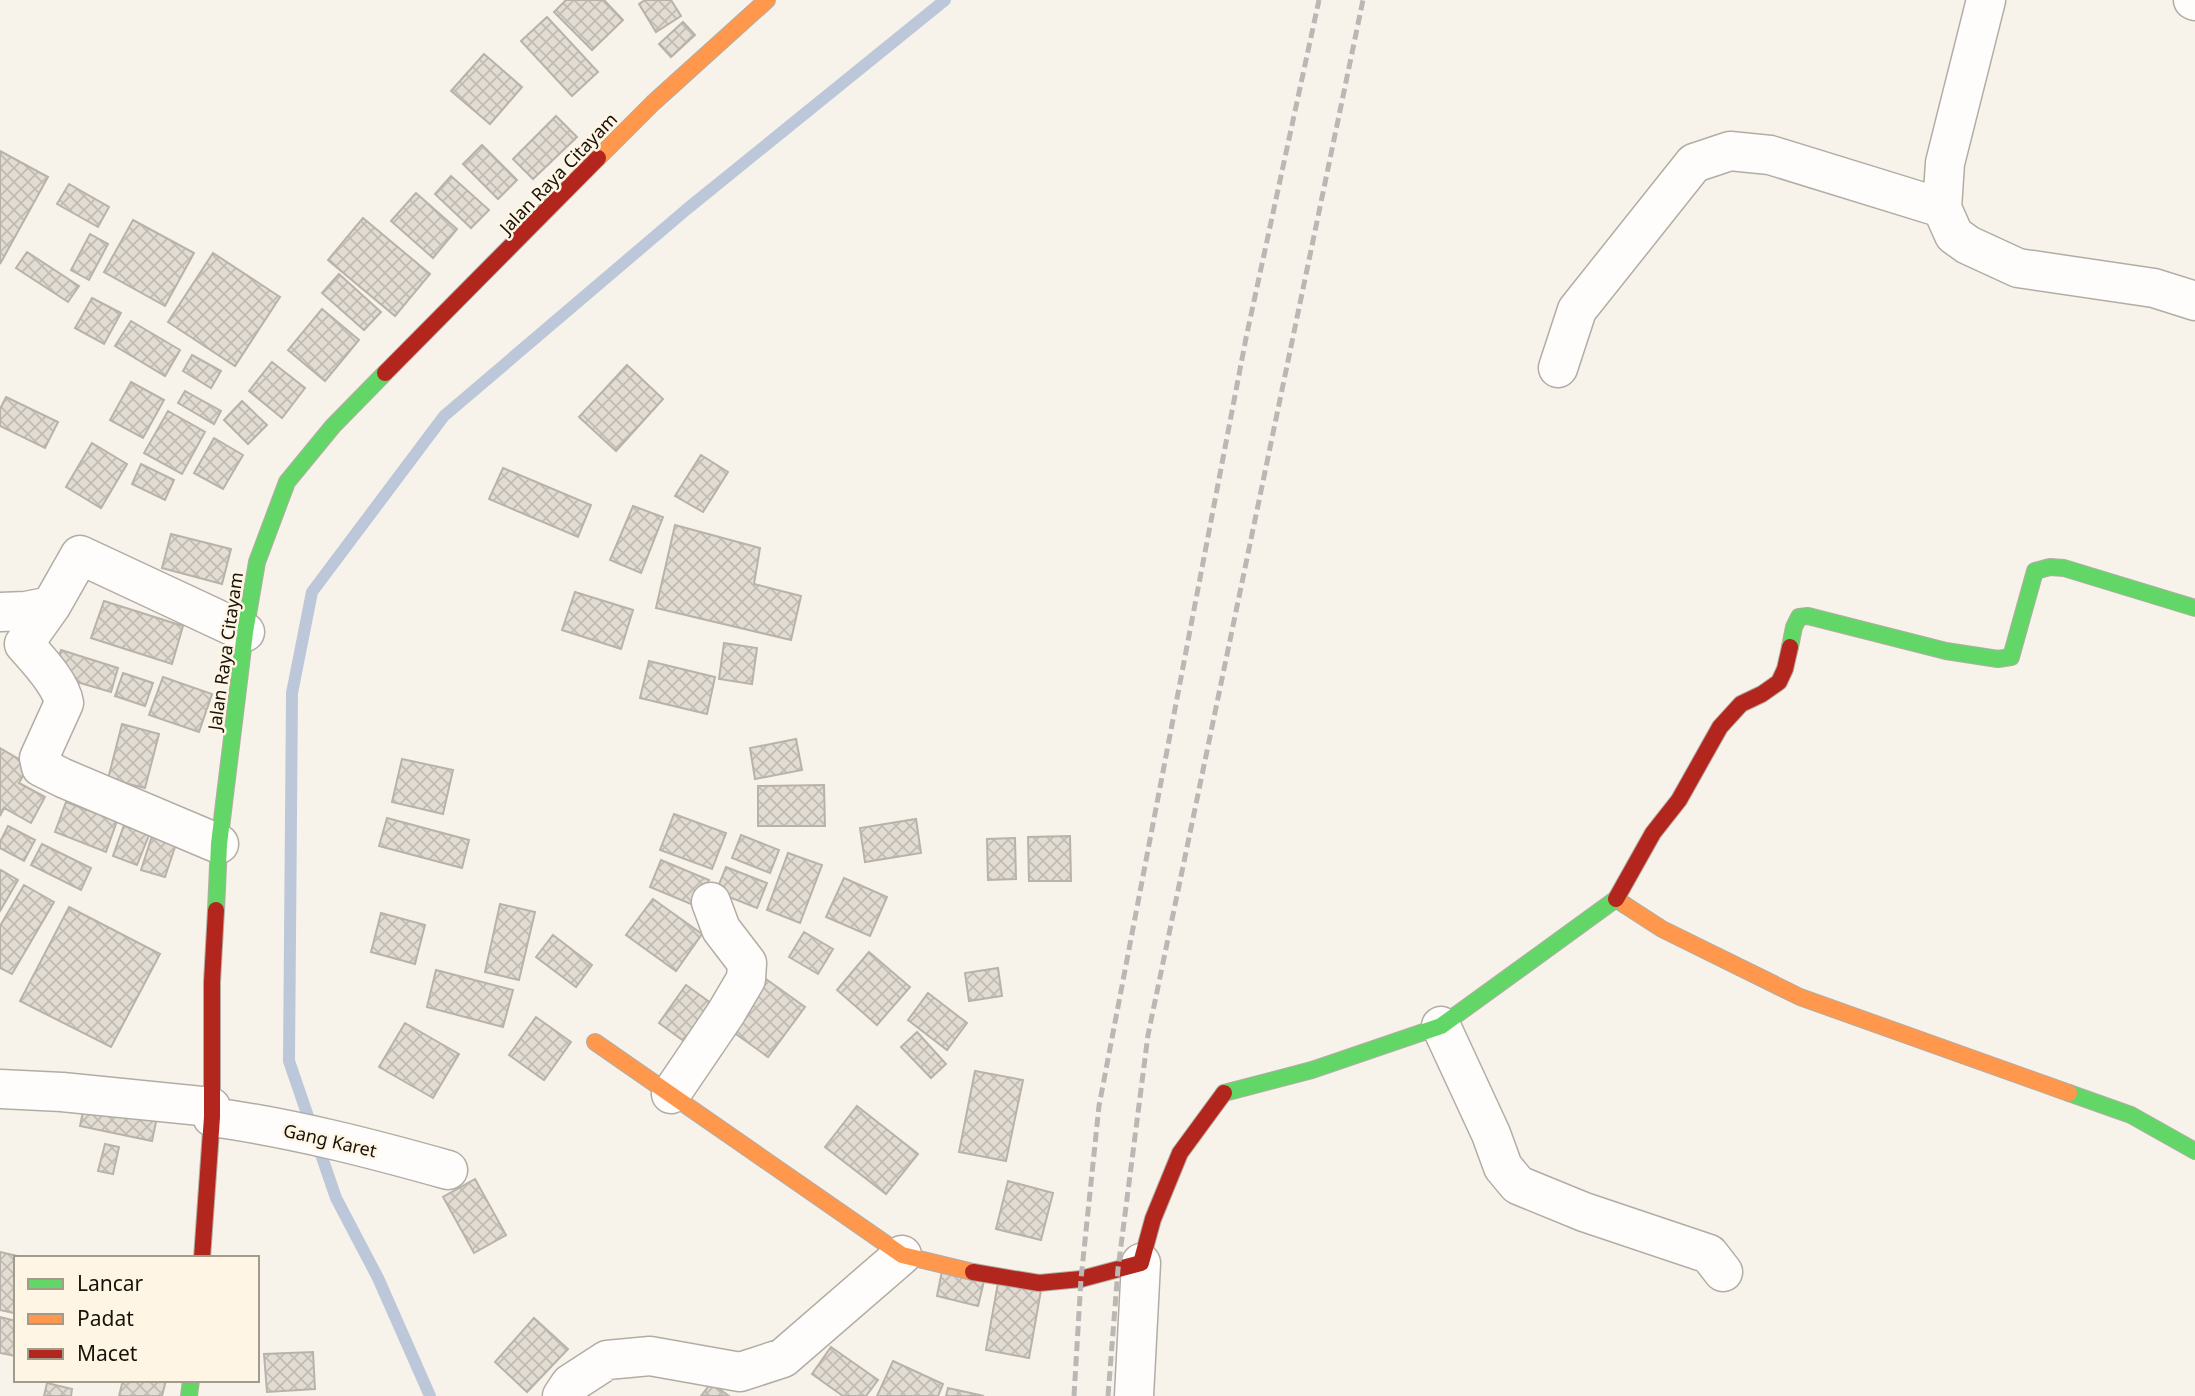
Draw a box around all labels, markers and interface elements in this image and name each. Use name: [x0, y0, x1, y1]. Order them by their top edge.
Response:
street label: Jalan Raya Citayam: [493, 107, 622, 240]
street label: Jalan Raya Citayam: [202, 570, 248, 734]
street label: Gang Karet: [281, 1118, 379, 1162]
legend: [14, 1256, 259, 1382]
text: Lancar: [77, 1269, 144, 1297]
text: Padat: [77, 1304, 134, 1332]
text: Macet: [77, 1339, 138, 1367]

